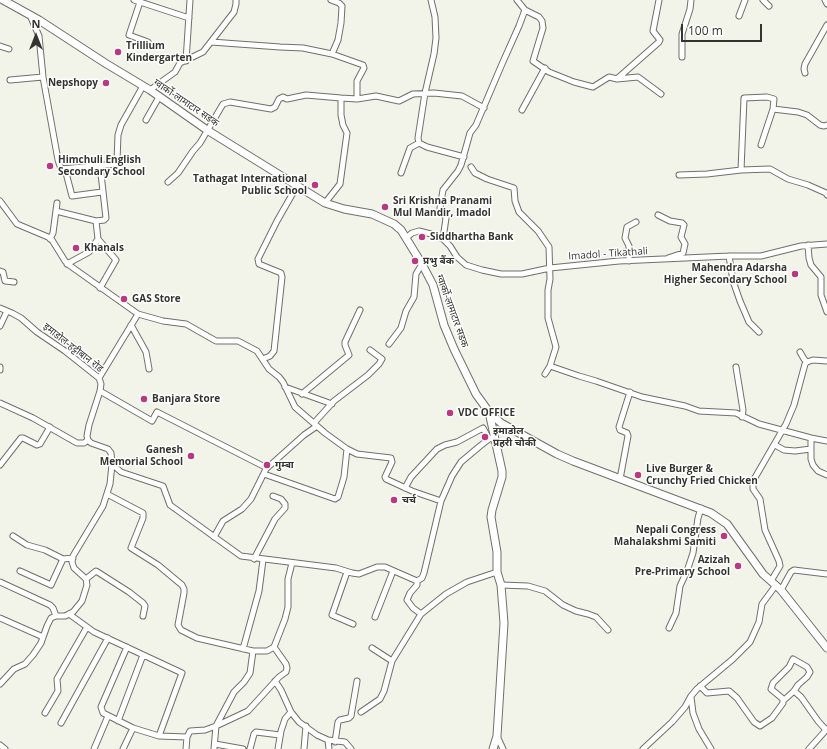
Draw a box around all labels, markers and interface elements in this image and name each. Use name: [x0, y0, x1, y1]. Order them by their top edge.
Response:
north arrow: [16, 16, 56, 56]
text: N: [32, 16, 40, 31]
scale bar: [683, 16, 764, 42]
text: 100 m: [688, 22, 723, 39]
place label: Trillium Kindergarten: [126, 40, 192, 64]
marker: Trillium Kindergarten: [113, 47, 123, 57]
place label: Nepshopy: [48, 77, 98, 89]
street label: ग्वार्को-लामाटार सडक: [151, 77, 221, 129]
marker: Nepshopy: [101, 78, 111, 88]
place label: Himchuli English Secondary School: [58, 154, 145, 178]
marker: Himchuli English Secondary School: [45, 161, 55, 171]
place label: Tathagat International Public School: [193, 173, 307, 196]
marker: Tathagat International Public School: [310, 180, 320, 190]
place label: Sri Krishna Pranami Mul Mandir, Imadol: [393, 195, 492, 218]
marker: Sri Krishna Pranami Mul Mandir, Imadol: [380, 202, 390, 212]
place label: Siddhartha Bank: [430, 231, 513, 243]
marker: Siddhartha Bank: [417, 232, 427, 242]
place label: Khanals: [84, 242, 124, 254]
marker: Khanals: [71, 243, 81, 253]
street label: Imadol - Tikathali: [568, 245, 648, 263]
place label: प्रभु बैंक: [423, 255, 454, 267]
marker: प्रभु बैंक: [410, 256, 420, 266]
place label: Mahendra Adarsha Higher Secondary School: [664, 262, 787, 286]
marker: Mahendra Adarsha Higher Secondary School: [790, 269, 800, 279]
street label: ग्वार्को-लामाटार सडक: [433, 273, 471, 349]
place label: GAS Store: [132, 293, 181, 305]
marker: GAS Store: [119, 294, 129, 304]
street label: इमाडोल-हट्टीबान रोड: [41, 321, 105, 375]
place label: Banjara Store: [152, 393, 220, 405]
marker: Banjara Store: [139, 394, 149, 404]
place label: VDC OFFICE: [458, 407, 515, 419]
marker: VDC OFFICE: [445, 408, 455, 418]
place label: इमाडोल प्रहरी चौकी: [493, 425, 536, 448]
marker: इमाडोल प्रहरी चौकी: [480, 432, 490, 442]
place label: Ganesh Memorial School: [100, 444, 183, 468]
marker: Ganesh Memorial School: [186, 451, 196, 461]
place label: गुम्बा: [275, 459, 294, 471]
marker: गुम्बा: [262, 460, 272, 470]
place label: Live Burger & Crunchy Fried Chicken: [646, 463, 758, 486]
marker: Live Burger & Crunchy Fried Chicken: [633, 470, 643, 480]
place label: चर्च: [402, 494, 416, 506]
marker: चर्च: [389, 495, 399, 505]
place label: Nepali Congress Mahalakshmi Samiti: [614, 524, 716, 548]
marker: Nepali Congress Mahalakshmi Samiti: [719, 531, 729, 541]
place label: Azizah Pre-Primary School: [635, 554, 730, 578]
marker: Azizah Pre-Primary School: [733, 561, 743, 571]

